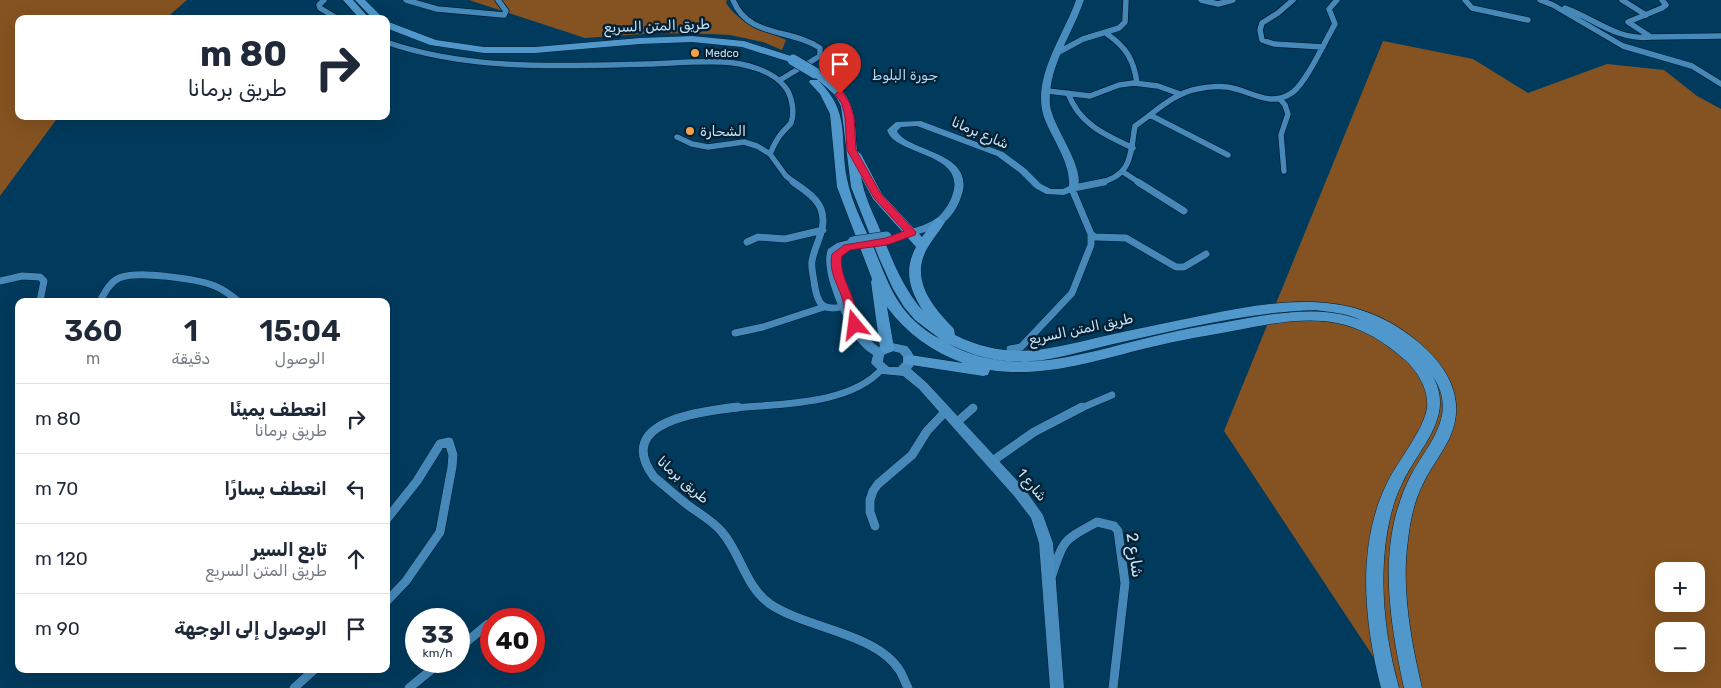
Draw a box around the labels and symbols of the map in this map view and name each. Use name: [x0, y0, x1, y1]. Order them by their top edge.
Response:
street label: طريق المتن السريع: [604, 16, 711, 38]
pin: [819, 43, 861, 94]
marker: Medco: [689, 47, 701, 59]
place label: Medco: [705, 47, 739, 60]
district label: جورة البلوط: [872, 67, 938, 84]
street label: شارع برمانا: [948, 113, 1011, 154]
place label: الشحارة: [700, 123, 746, 140]
marker: الشحارة: [684, 125, 696, 137]
position arrow: [828, 298, 880, 350]
street label: طريق المتن السريع: [1027, 310, 1135, 350]
street label: طريق برمانا: [654, 453, 713, 507]
street label: شارع 1: [1012, 465, 1051, 506]
street label: شارع 2: [1120, 531, 1148, 579]
speed limit sign: 40: [480, 608, 545, 673]

